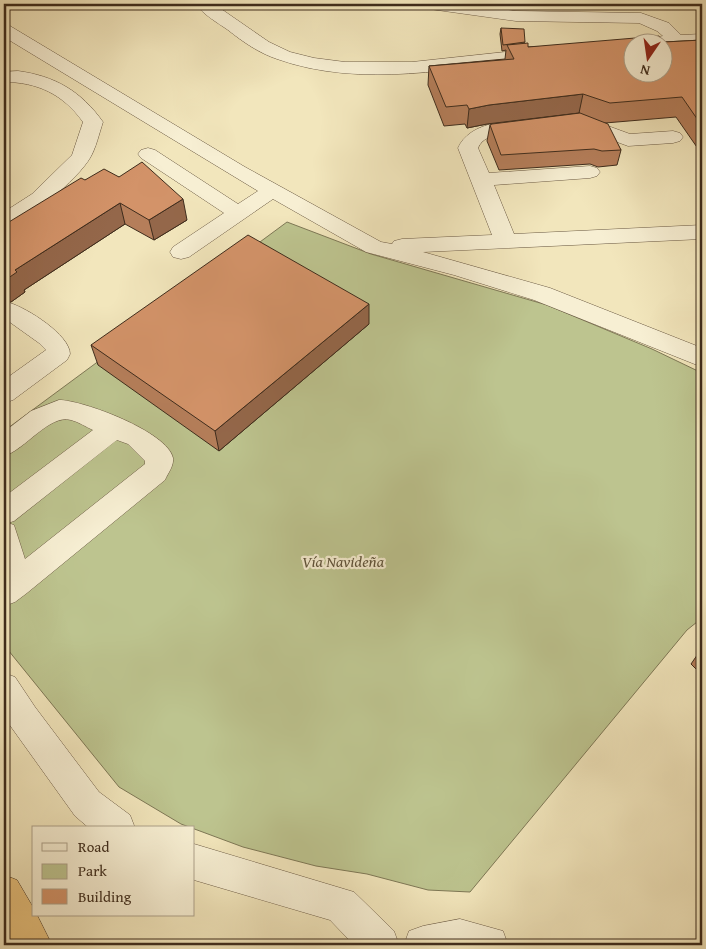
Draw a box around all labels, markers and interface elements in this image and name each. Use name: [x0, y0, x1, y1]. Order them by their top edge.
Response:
north arrow: [624, 32, 674, 82]
text: N: [638, 60, 652, 81]
park label: Vía Navideña: [302, 549, 385, 573]
legend: [32, 826, 195, 916]
text: Road: [78, 836, 109, 857]
text: Park: [78, 860, 107, 881]
text: Building: [78, 886, 132, 907]

